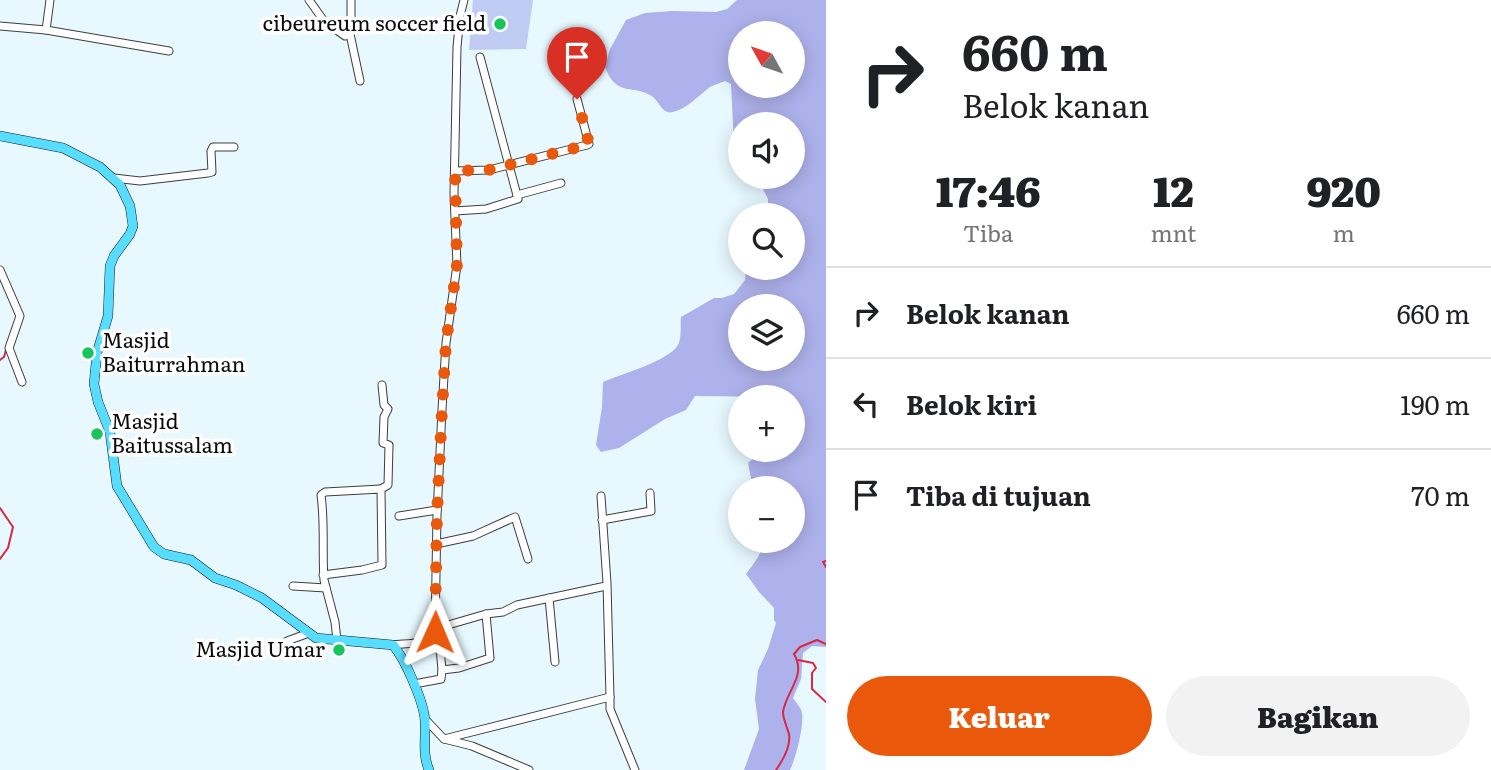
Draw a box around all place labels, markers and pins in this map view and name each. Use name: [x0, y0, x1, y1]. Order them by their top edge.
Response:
place label: cibeureum soccer field: [263, 6, 486, 37]
marker: cibeureum soccer field: [492, 16, 508, 32]
pin: [547, 27, 607, 99]
place label: Masjid Baiturrahman: [102, 323, 246, 378]
marker: Masjid Baiturrahman: [80, 345, 96, 361]
place label: Masjid Baitussalam: [111, 404, 233, 459]
marker: Masjid Baitussalam: [89, 426, 105, 442]
place label: Masjid Umar: [195, 632, 325, 663]
marker: Masjid Umar: [331, 642, 347, 658]

